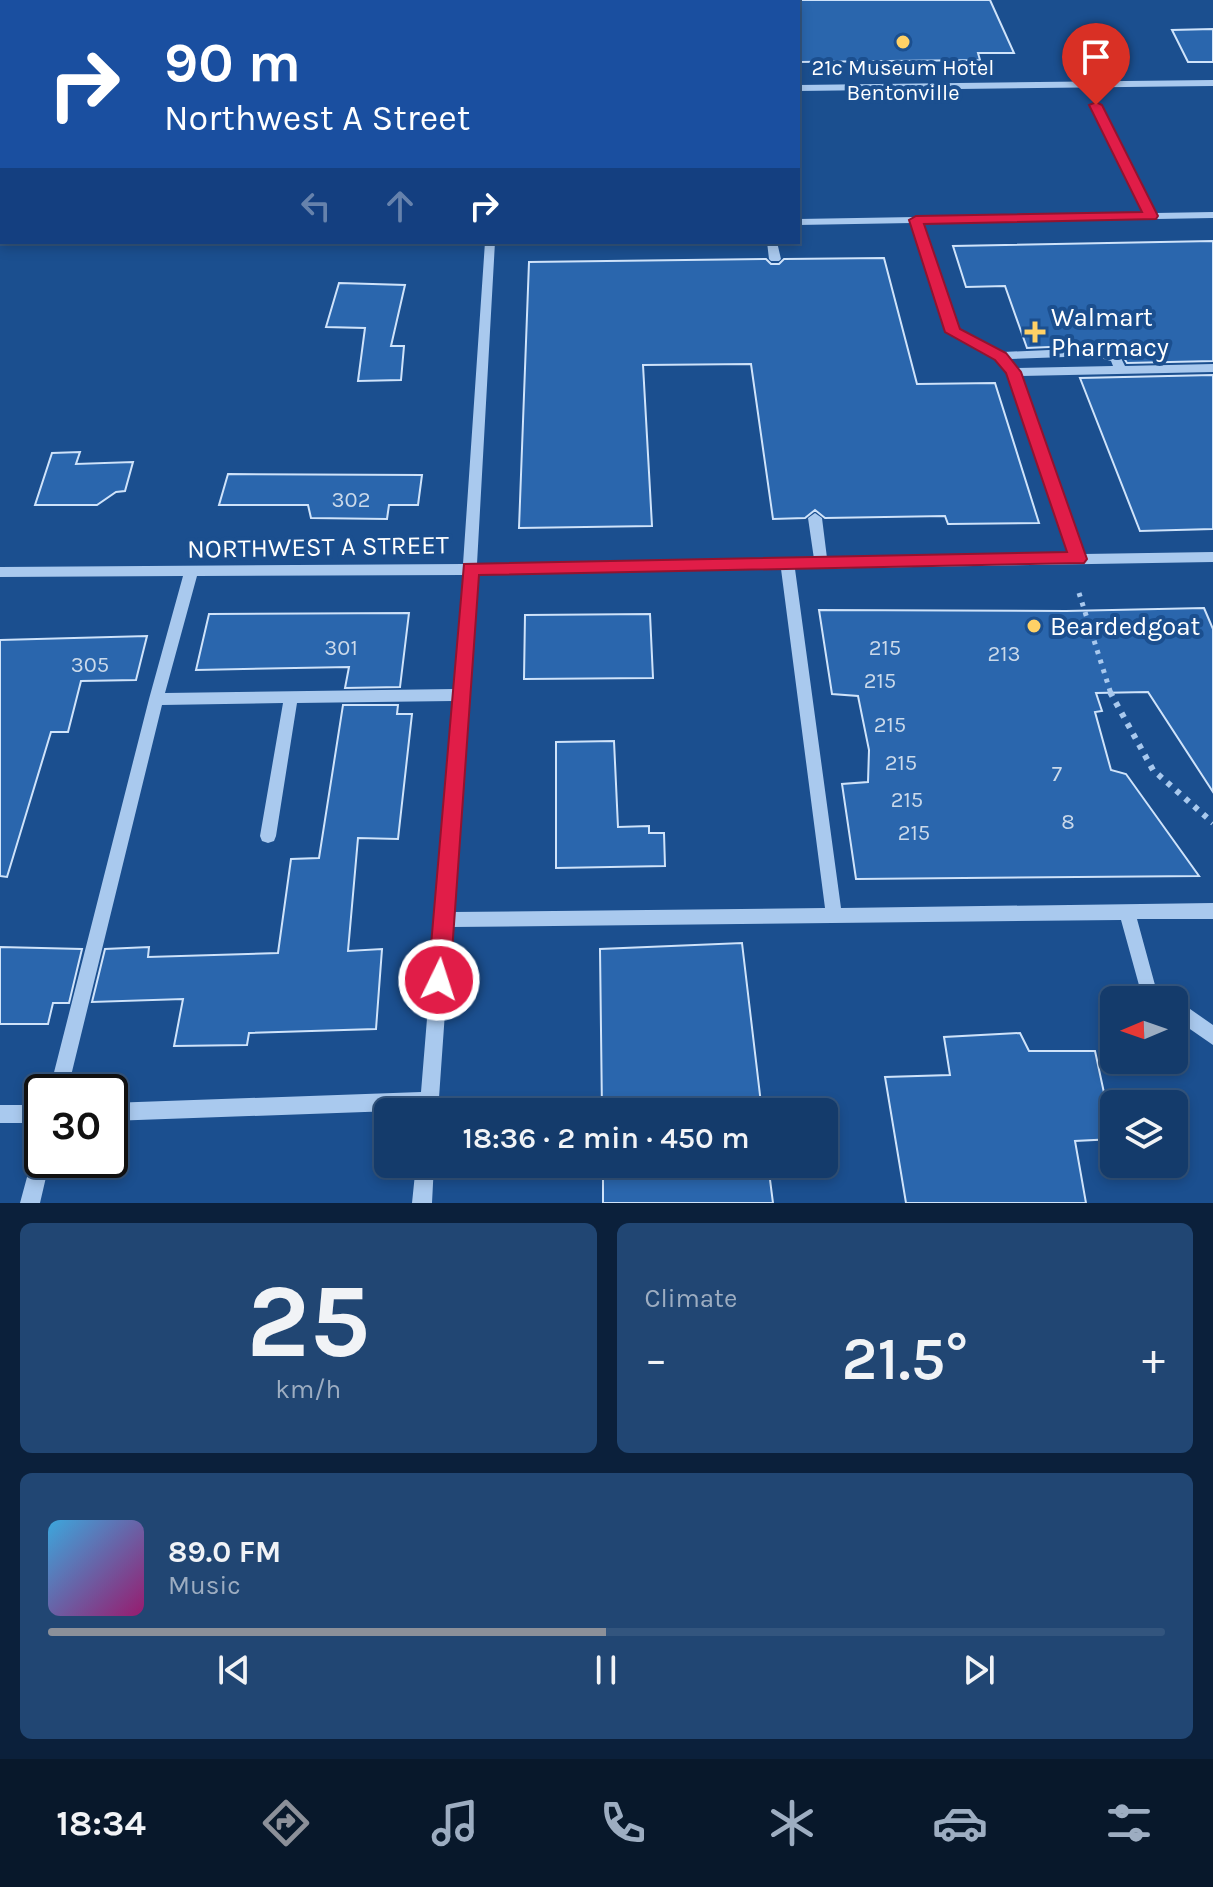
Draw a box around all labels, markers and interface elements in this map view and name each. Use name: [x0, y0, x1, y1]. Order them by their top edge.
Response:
pin: [1062, 23, 1130, 105]
text: 90 m: [164, 30, 301, 95]
icon: right: [32, 32, 136, 136]
marker: 21c Museum Hotel Bentonville: [894, 33, 912, 51]
icon: arrive: [1074, 35, 1118, 79]
place label: 21c Museum Hotel Bentonville: [812, 55, 995, 106]
text: Northwest A Street: [164, 97, 470, 139]
icon: left: [294, 184, 338, 228]
icon: ahead: [378, 184, 422, 228]
icon: right: [462, 184, 506, 228]
place label: Walmart Pharmacy: [1051, 302, 1169, 363]
marker: Walmart Pharmacy: [1026, 323, 1044, 341]
house number: 302: [332, 487, 370, 513]
street label: NORTHWEST A STREET: [187, 529, 449, 565]
place label: Beardedgoat: [1050, 611, 1201, 642]
marker: Beardedgoat: [1025, 617, 1043, 635]
house number: 301: [324, 635, 358, 661]
house number: 215: [869, 635, 901, 661]
house number: 213: [987, 641, 1021, 667]
house number: 305: [71, 652, 109, 678]
house number: 215: [864, 668, 896, 694]
house number: 215: [874, 712, 906, 738]
house number: 215: [885, 750, 917, 776]
house number: 7: [1052, 761, 1062, 787]
house number: 215: [891, 787, 923, 813]
house number: 8: [1061, 809, 1075, 835]
house number: 215: [898, 820, 930, 846]
position arrow: [397, 938, 481, 1022]
north arrow: [1100, 986, 1188, 1074]
map controls: [1100, 986, 1188, 1178]
speed limit sign: 30: [24, 1074, 128, 1178]
button: layers: [1100, 1090, 1188, 1178]
text: 18:36 · 2 min · 450 m: [462, 1120, 750, 1156]
text: 25: [247, 1261, 370, 1382]
text: Climate: [645, 1283, 737, 1314]
text: 21.5°: [842, 1324, 968, 1394]
text: −: [645, 1334, 668, 1385]
text: +: [1142, 1334, 1165, 1385]
text: km/h: [275, 1374, 341, 1405]
text: 89.0 FM: [168, 1534, 281, 1570]
text: Music: [168, 1570, 241, 1601]
icon: previous: [212, 1648, 256, 1692]
icon: pause: [584, 1648, 628, 1692]
icon: next: [957, 1648, 1001, 1692]
icon: directions: [258, 1795, 314, 1851]
icon: music: [427, 1795, 483, 1851]
icon: phone: [595, 1795, 651, 1851]
icon: climate: [764, 1795, 820, 1851]
icon: car: [932, 1795, 988, 1851]
icon: filters: [1101, 1795, 1157, 1851]
text: 18:34: [56, 1802, 146, 1844]

